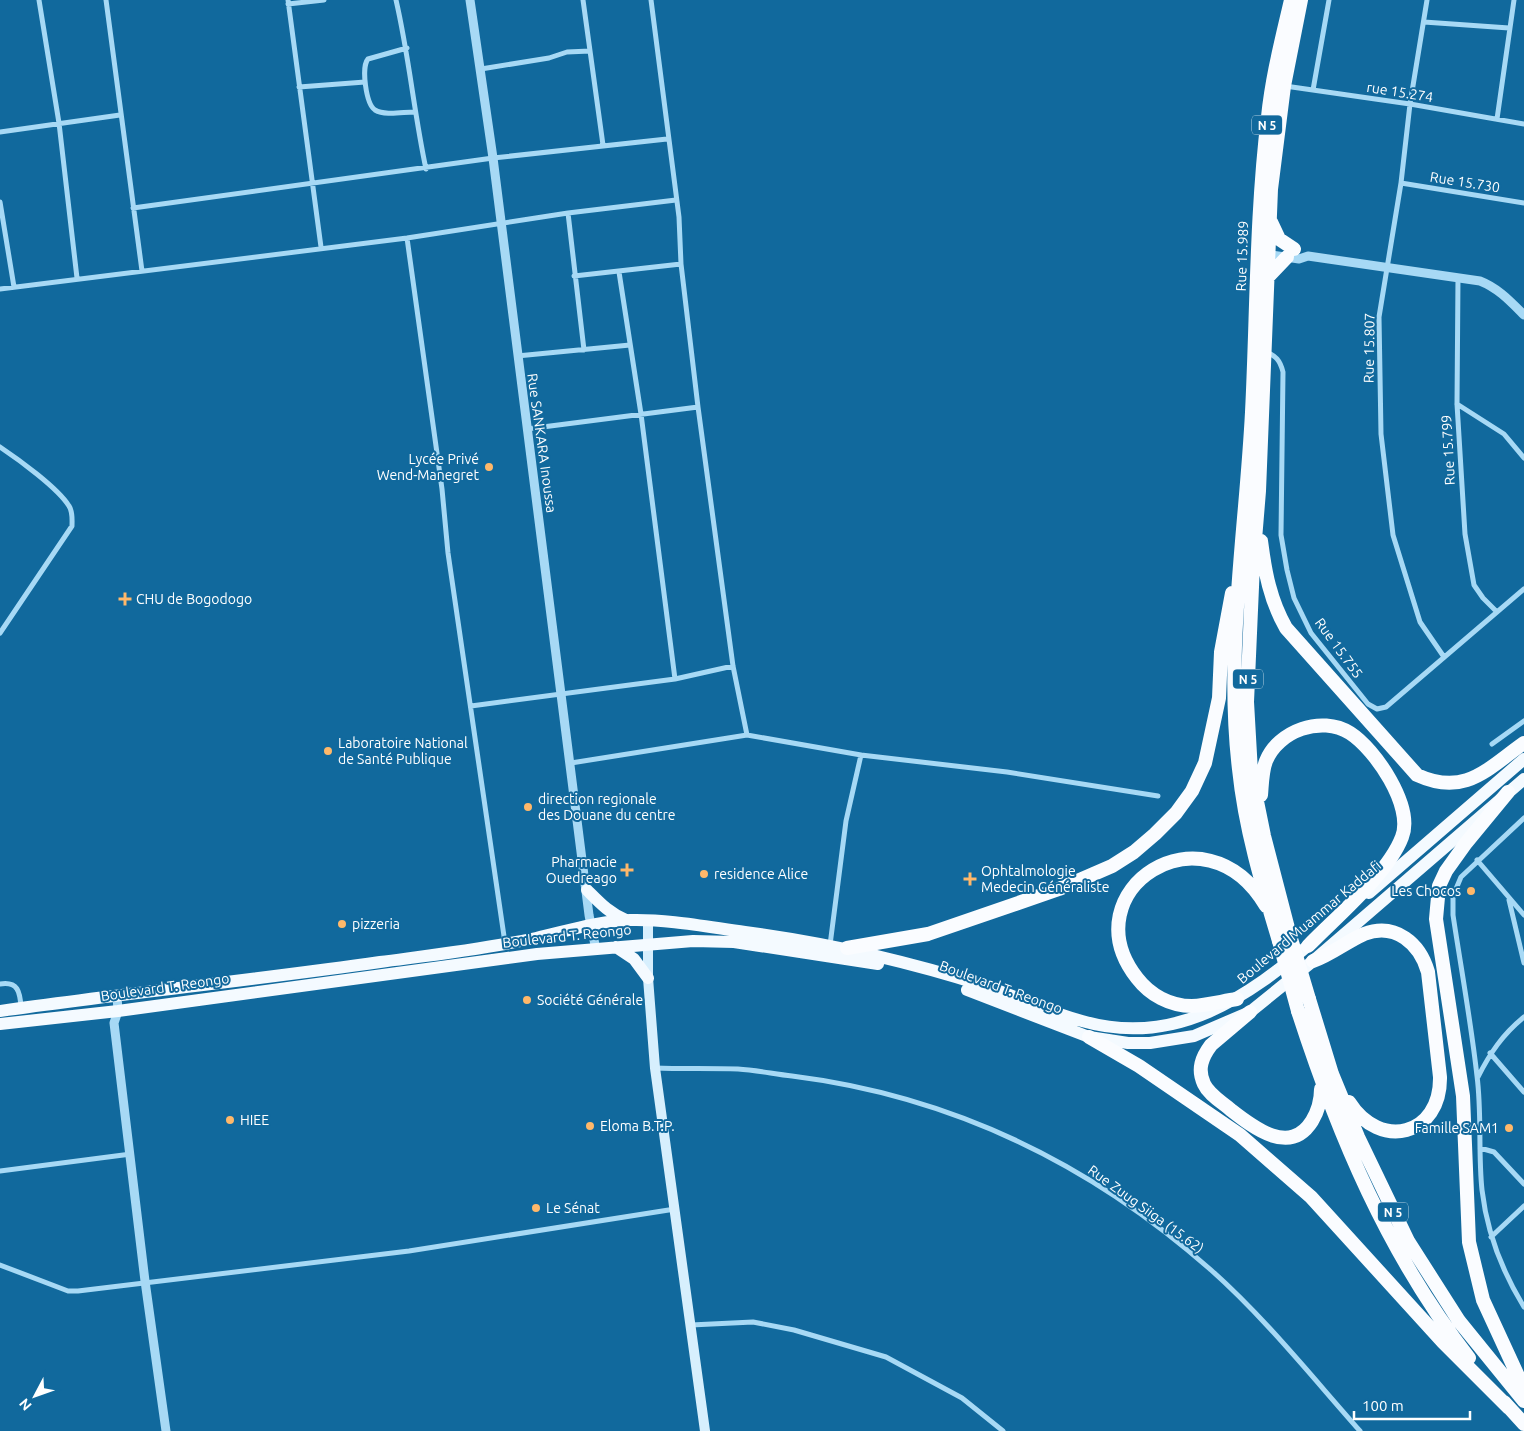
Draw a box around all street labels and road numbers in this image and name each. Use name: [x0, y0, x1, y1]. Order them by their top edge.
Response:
street label: rue 15.274: [1366, 79, 1435, 105]
road number: N 5: [1252, 116, 1282, 134]
street label: Rue 15.730: [1429, 169, 1501, 195]
street label: Rue 15.989: [1233, 220, 1251, 292]
street label: Rue 15.807: [1360, 313, 1378, 383]
street label: Rue SANKARA Inoussa: [524, 372, 560, 514]
street label: Rue 15.799: [1438, 414, 1458, 486]
street label: Rue 15.755: [1312, 615, 1366, 681]
road number: N 5: [1233, 670, 1263, 689]
street label: Boulevard Muammar Kaddafi: [1234, 857, 1384, 987]
street label: Boulevard T. Reongo: [502, 921, 632, 951]
street label: Boulevard T. Reongo: [937, 957, 1065, 1017]
street label: Boulevard T. Reongo: [100, 970, 230, 1004]
street label: Rue Zuug Siiga (15.62): [1085, 1162, 1207, 1256]
road number: N 5: [1378, 1202, 1408, 1222]

